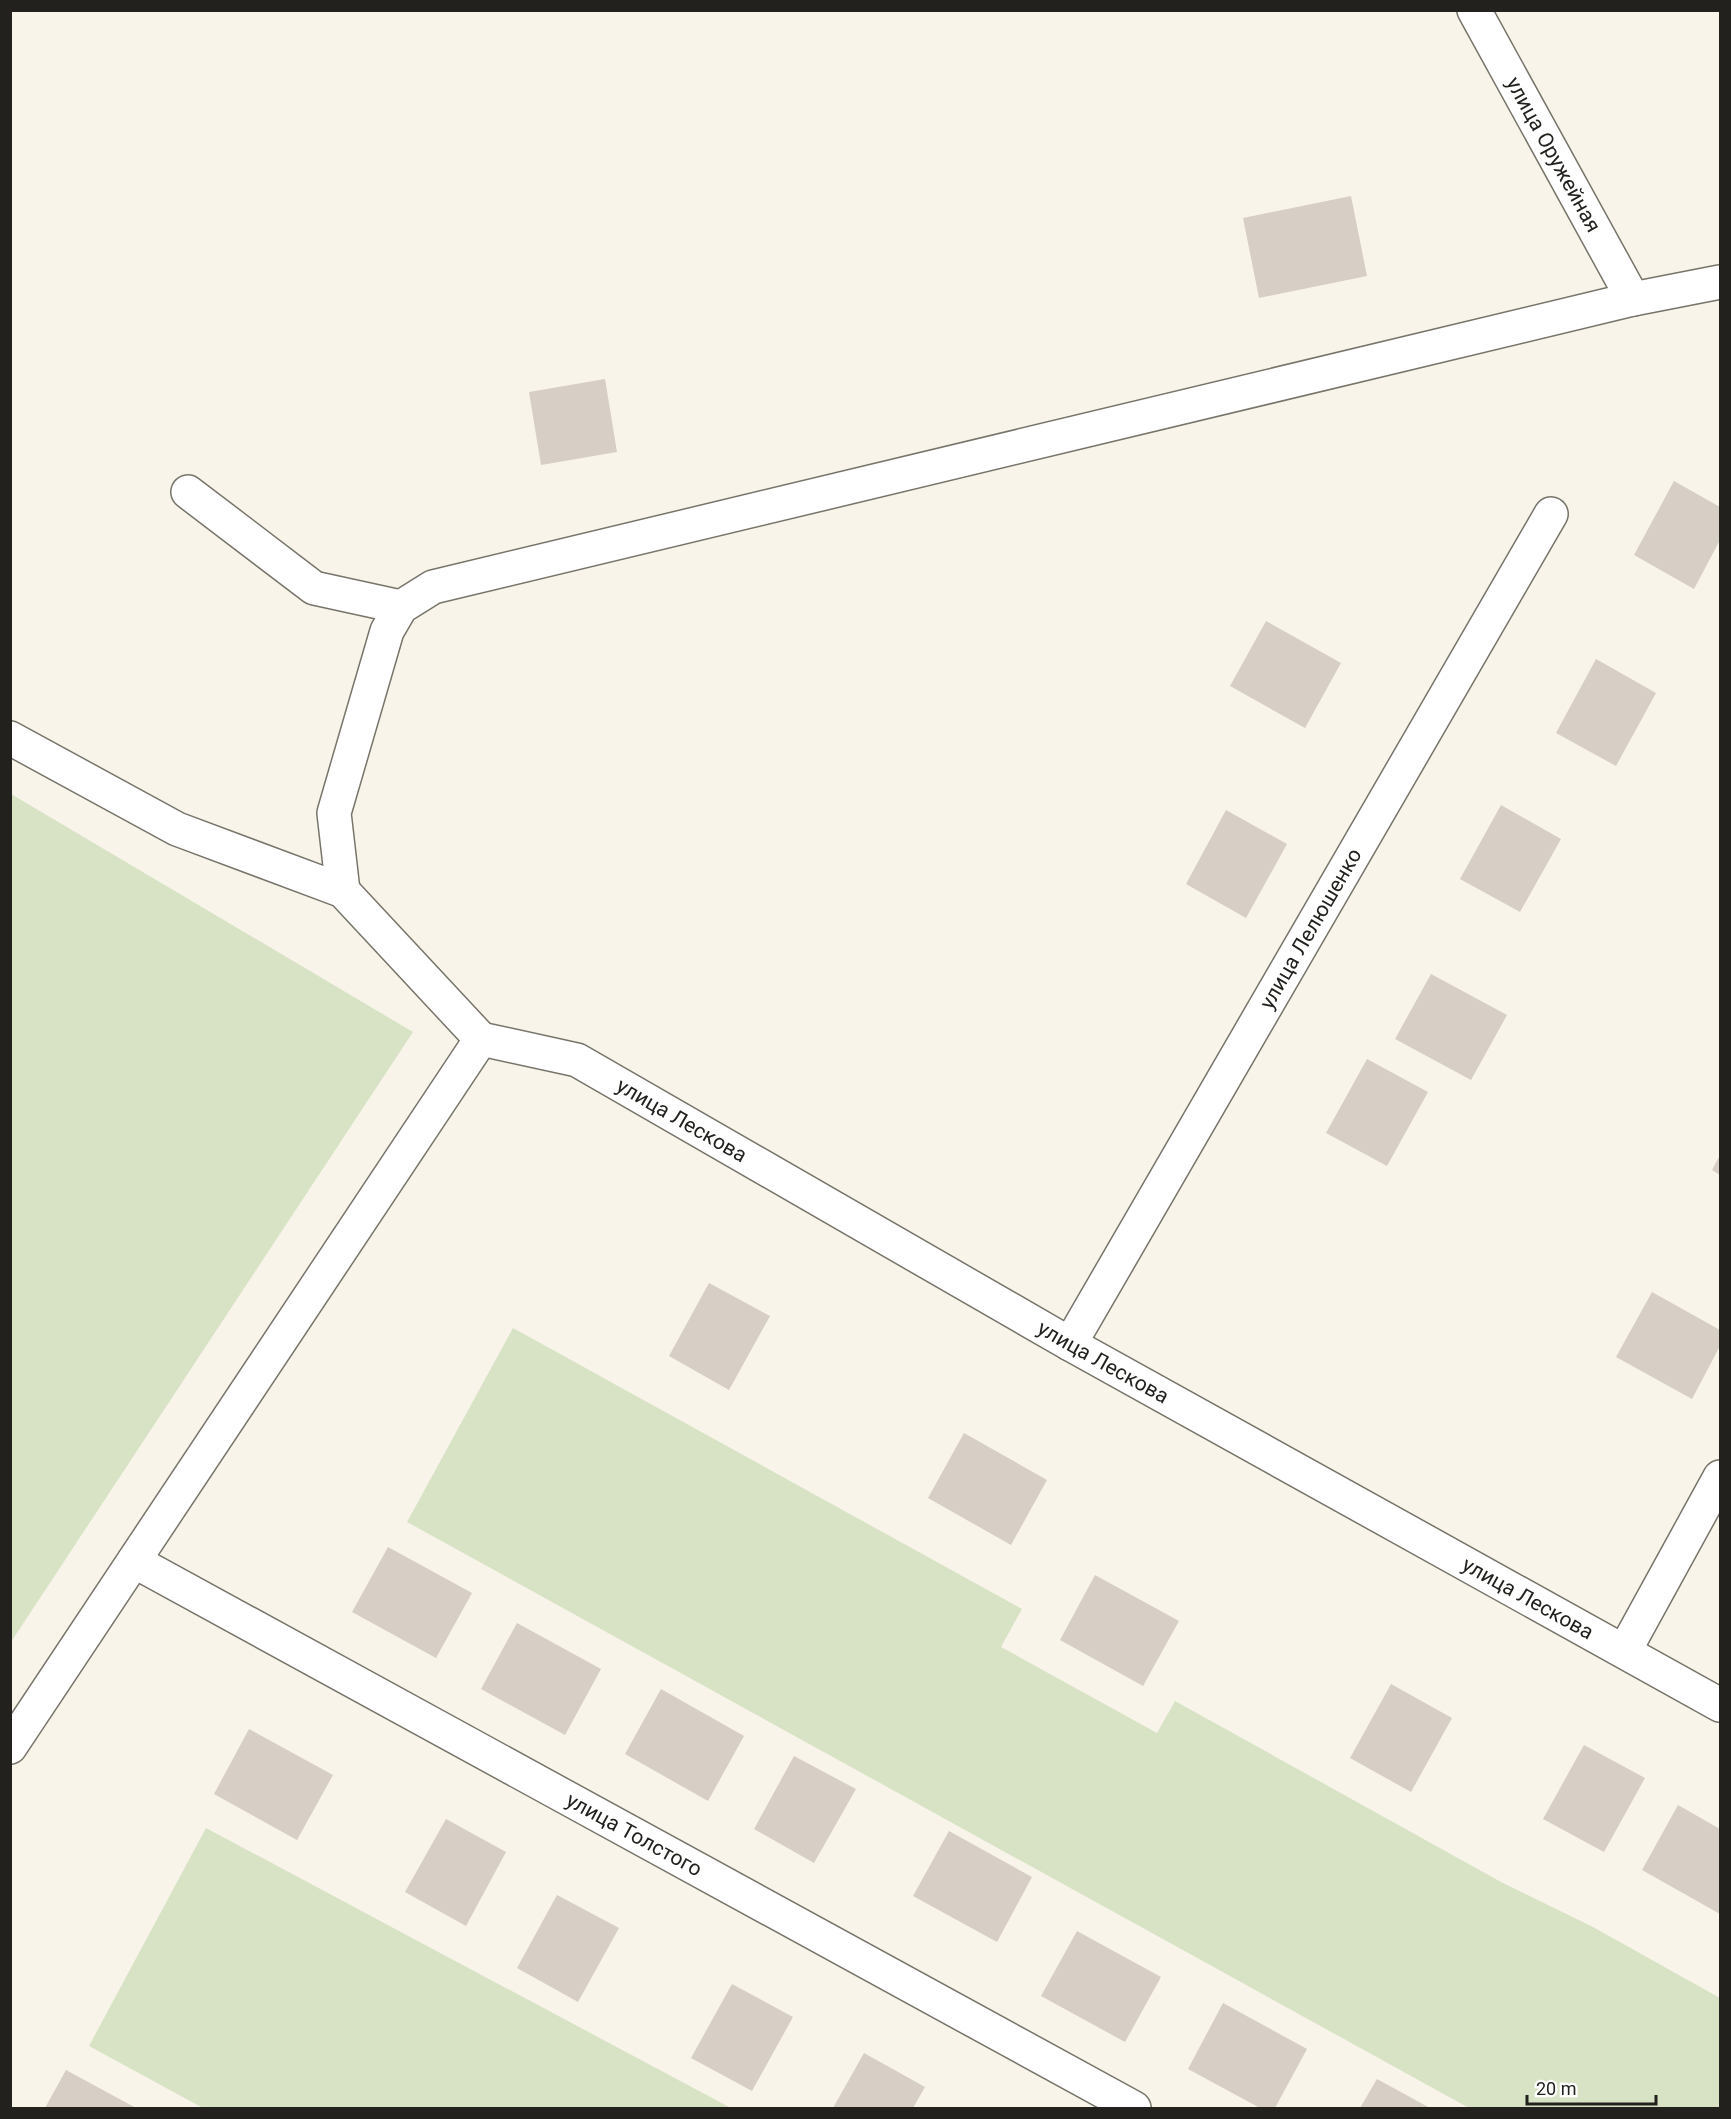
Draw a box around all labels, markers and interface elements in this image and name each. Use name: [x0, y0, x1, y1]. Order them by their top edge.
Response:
street label: улица Оружейная: [1501, 73, 1606, 236]
street label: улица Лелюшенко: [1255, 844, 1367, 1013]
street label: улица Лескова: [612, 1073, 751, 1167]
street label: улица Лескова: [1033, 1316, 1173, 1408]
street label: улица Лескова: [1458, 1552, 1598, 1644]
street label: улица Толстого: [562, 1788, 706, 1881]
scale bar: [1527, 2068, 1656, 2106]
text: 20 m: [1536, 2078, 1576, 2099]

